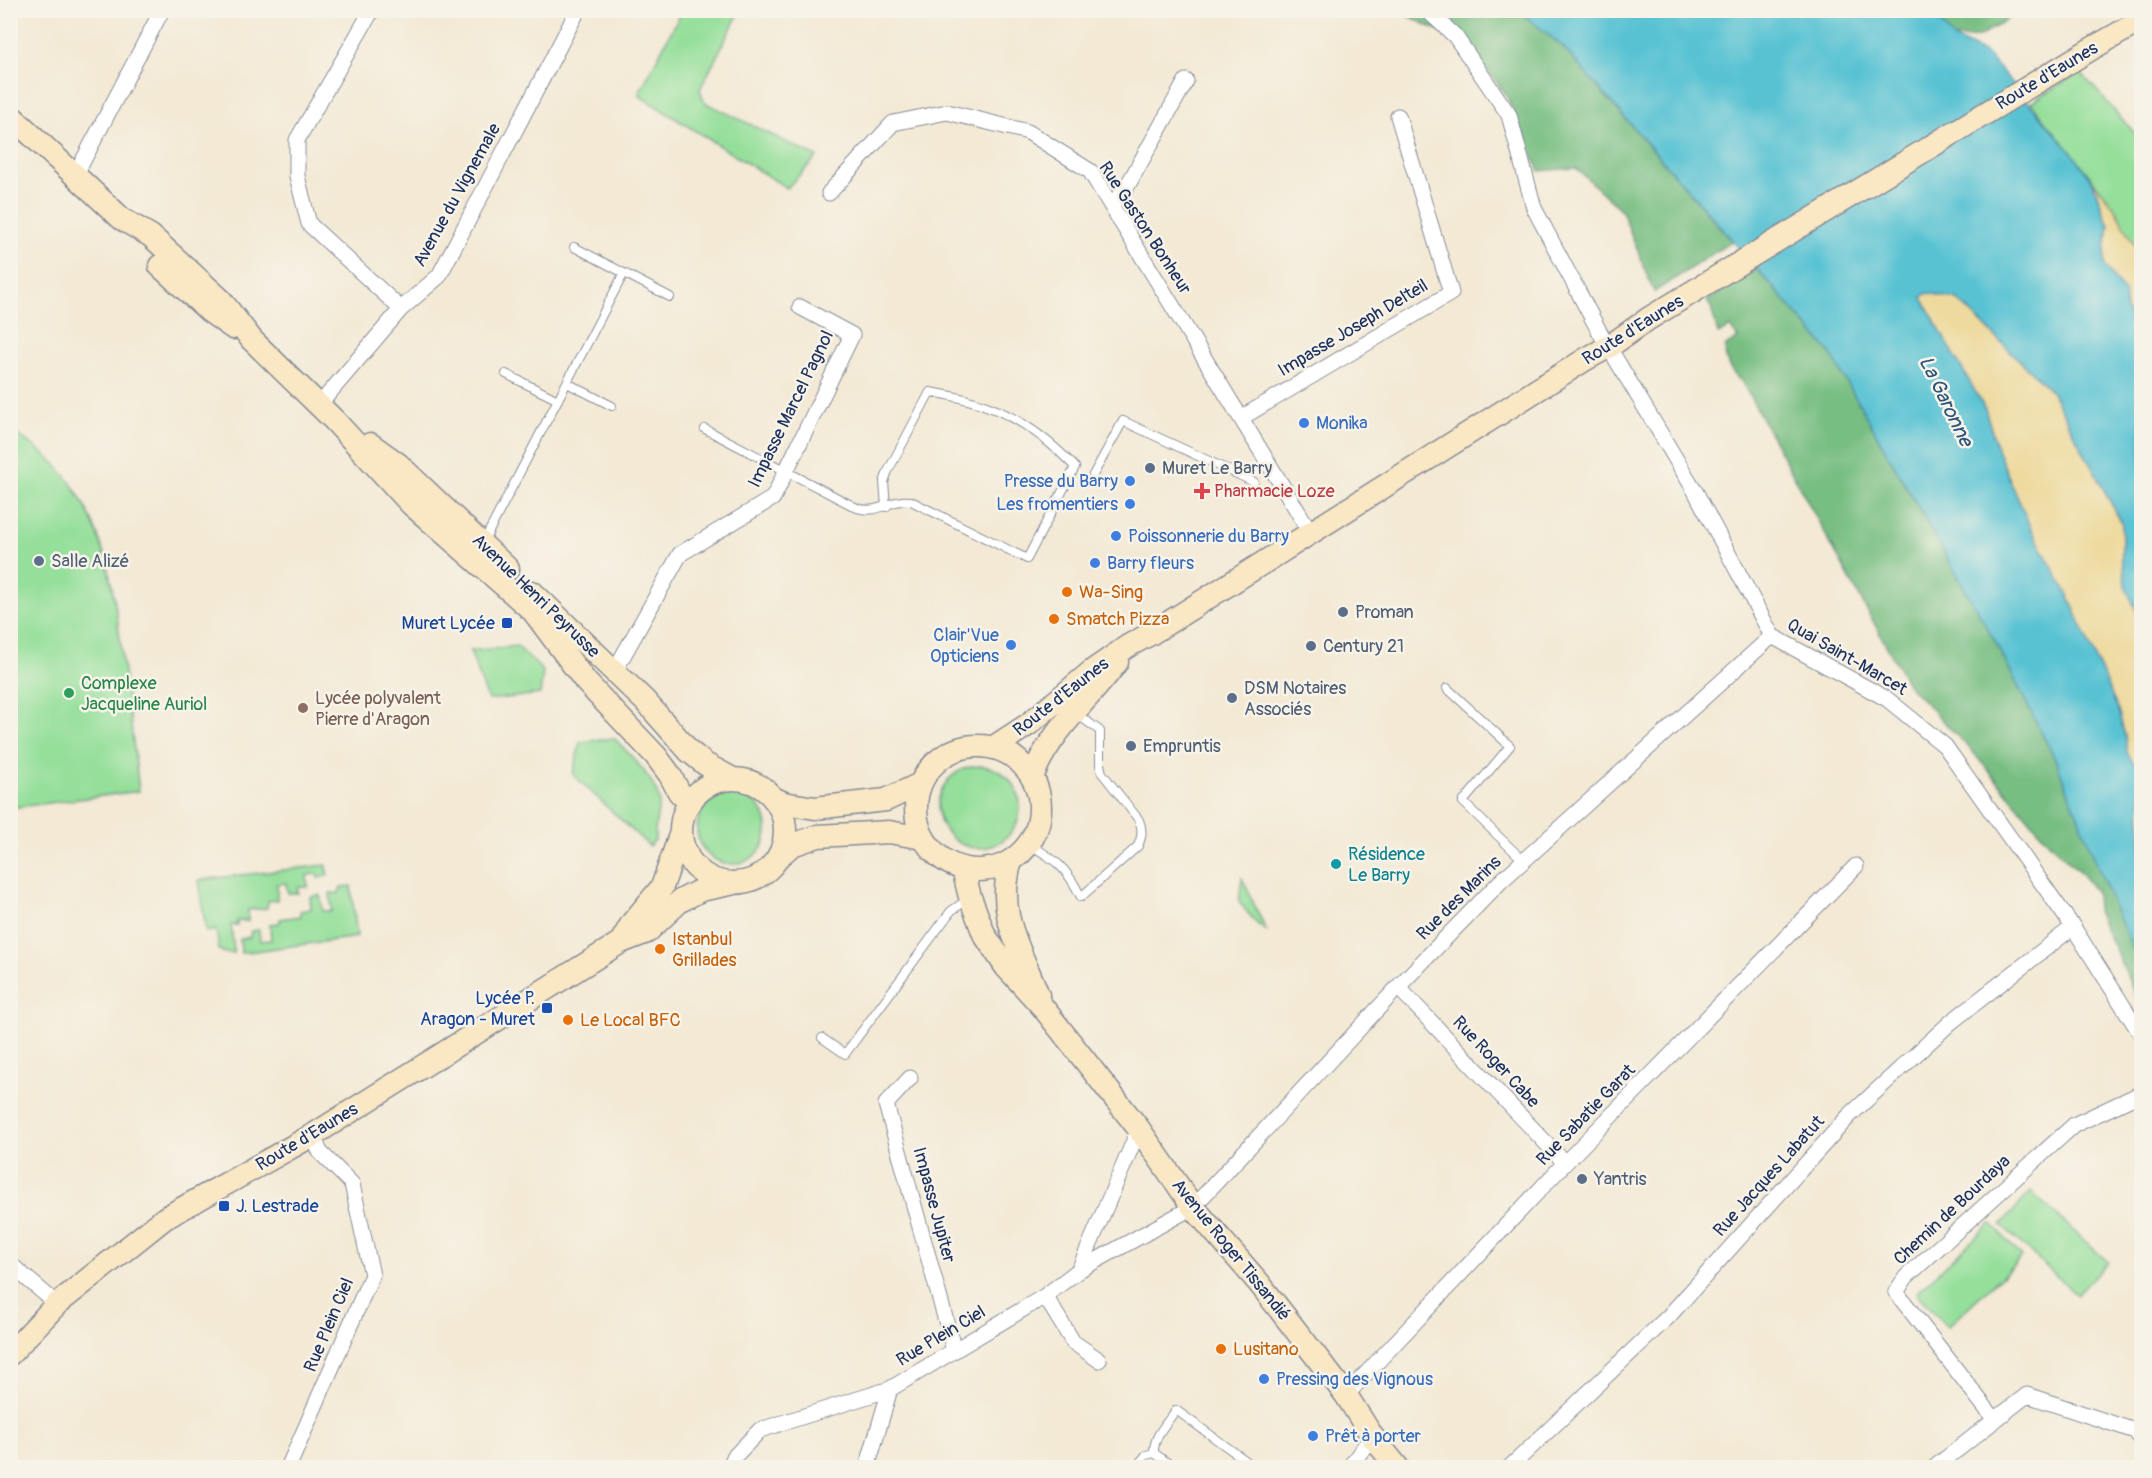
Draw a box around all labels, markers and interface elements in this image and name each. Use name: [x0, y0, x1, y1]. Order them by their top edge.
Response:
street label: Route d'Eaunes: [1992, 37, 2102, 115]
street label: Avenue du Vignemale: [408, 119, 506, 271]
street label: Rue Gaston Bonheur: [1093, 157, 1197, 299]
street label: Impasse Joseph Delteil: [1274, 274, 1432, 382]
street label: Route d'Eaunes: [1578, 290, 1688, 370]
street label: Impasse Marcel Pagnol: [743, 327, 839, 491]
water label: La Garonne: [1913, 352, 1979, 452]
place label: Monika: [1316, 412, 1368, 435]
marker: Monika: [1297, 416, 1311, 430]
place label: Muret Le Barry: [1162, 457, 1272, 480]
marker: Muret Le Barry: [1143, 461, 1157, 475]
place label: Presse du Barry: [1004, 470, 1118, 493]
marker: Presse du Barry: [1123, 474, 1137, 488]
place label: Pharmacie Loze: [1214, 480, 1335, 503]
marker: Pharmacie Loze: [1195, 484, 1209, 498]
place label: Les fromentiers: [996, 493, 1118, 516]
marker: Les fromentiers: [1123, 497, 1137, 511]
place label: Poissonnerie du Barry: [1128, 525, 1289, 548]
street label: Avenue Henri Peyrusse: [467, 529, 605, 663]
marker: Poissonnerie du Barry: [1109, 529, 1123, 543]
place label: Salle Alizé: [51, 550, 129, 573]
place label: Barry fleurs: [1107, 552, 1194, 575]
marker: Salle Alizé: [32, 554, 46, 568]
marker: Barry fleurs: [1088, 556, 1102, 570]
place label: Wa-Sing: [1079, 581, 1143, 604]
marker: Wa-Sing: [1060, 585, 1074, 599]
place label: Proman: [1355, 601, 1414, 624]
marker: Proman: [1336, 605, 1350, 619]
place label: Smatch Pizza: [1066, 608, 1169, 631]
place label: Muret Lycée: [401, 612, 495, 635]
marker: Smatch Pizza: [1047, 612, 1061, 626]
street label: Quai Saint-Marcet: [1783, 613, 1912, 701]
marker: Muret Lycée: [500, 616, 514, 630]
place label: Clair'Vue Opticiens: [930, 624, 999, 668]
place label: Century 21: [1323, 635, 1404, 658]
marker: Clair'Vue Opticiens: [1004, 638, 1018, 652]
marker: Century 21: [1304, 639, 1318, 653]
street label: Route d'Eaunes: [1009, 653, 1113, 741]
place label: Complexe Jacqueline Auriol: [81, 672, 207, 716]
place label: DSM Notaires Associés: [1244, 677, 1346, 721]
marker: Complexe Jacqueline Auriol: [62, 686, 76, 700]
place label: Lycée polyvalent Pierre d'Aragon: [315, 687, 442, 731]
marker: DSM Notaires Associés: [1225, 691, 1239, 705]
marker: Lycée polyvalent Pierre d'Aragon: [296, 701, 310, 715]
place label: Empruntis: [1143, 735, 1221, 758]
marker: Empruntis: [1124, 739, 1138, 753]
place label: Résidence Le Barry: [1348, 843, 1425, 887]
street label: Rue des Marins: [1412, 851, 1506, 945]
marker: Résidence Le Barry: [1329, 857, 1343, 871]
place label: Istanbul Grillades: [672, 928, 736, 972]
marker: Istanbul Grillades: [653, 942, 667, 956]
place label: Lycée P. Aragon - Muret: [420, 987, 536, 1031]
marker: Lycée P. Aragon - Muret: [540, 1001, 554, 1015]
place label: Le Local BFC: [580, 1009, 681, 1032]
street label: Rue Roger Cabe: [1447, 1011, 1545, 1113]
marker: Le Local BFC: [561, 1013, 575, 1027]
street label: Rue Sabatie Garat: [1532, 1059, 1641, 1171]
street label: Route d'Eaunes: [252, 1098, 362, 1176]
street label: Rue Jacques Labatut: [1708, 1110, 1830, 1241]
street label: Impasse Jupiter: [908, 1145, 961, 1266]
street label: Chemin de Bourdaya: [1889, 1150, 2015, 1270]
place label: Yantris: [1593, 1168, 1647, 1191]
marker: Yantris: [1575, 1172, 1589, 1186]
street label: Avenue Roger Tissandié: [1167, 1174, 1295, 1326]
place label: J. Lestrade: [236, 1195, 319, 1218]
marker: J. Lestrade: [217, 1199, 231, 1213]
street label: Rue Plein Ciel: [299, 1275, 359, 1375]
street label: Rue Plein Ciel: [892, 1300, 990, 1372]
place label: Lusitano: [1233, 1338, 1299, 1361]
marker: Lusitano: [1214, 1342, 1228, 1356]
place label: Pressing des Vignous: [1276, 1368, 1433, 1391]
marker: Pressing des Vignous: [1257, 1372, 1271, 1386]
place label: Prêt à porter: [1325, 1425, 1422, 1448]
marker: Prêt à porter: [1306, 1429, 1320, 1443]

